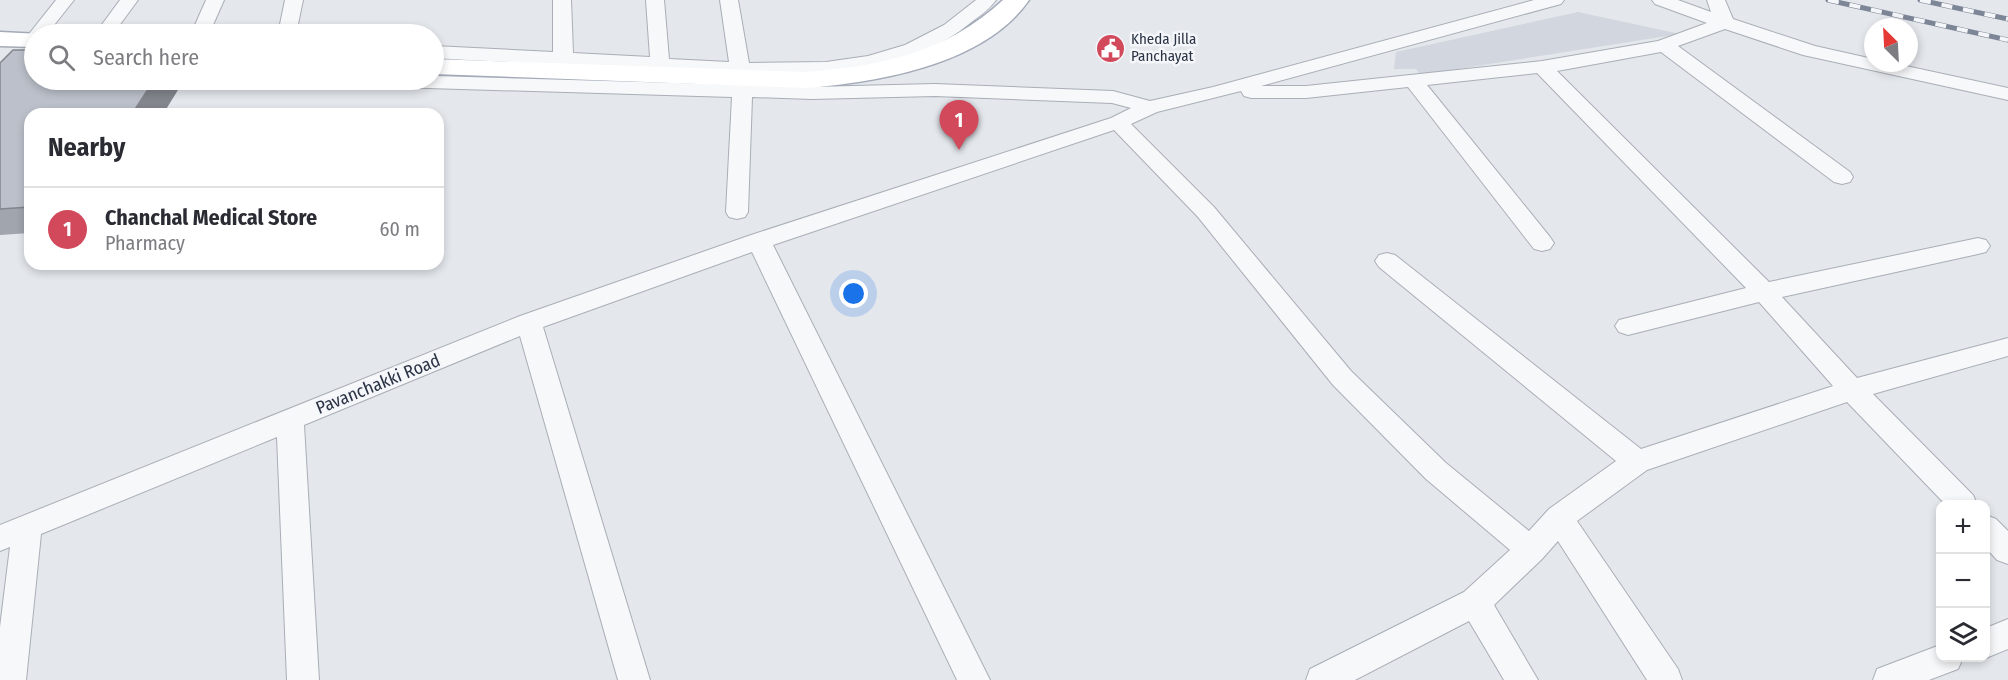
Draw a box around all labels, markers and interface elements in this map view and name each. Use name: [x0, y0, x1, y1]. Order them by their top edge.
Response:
north arrow: [1864, 18, 1918, 72]
search box: [24, 24, 444, 90]
place label: Kheda Jilla Panchayat: [1131, 30, 1196, 65]
public building icon: Kheda Jilla Panchayat: [1094, 32, 1126, 64]
icon: search: [45, 41, 78, 74]
text: Search here: [93, 44, 199, 71]
pin: 1: [940, 100, 978, 150]
text: Nearby: [48, 132, 125, 163]
text: Chanchal Medical Store: [105, 204, 317, 231]
text: 1: [63, 217, 72, 241]
text: 60 m: [380, 217, 420, 241]
text: Pharmacy: [105, 231, 185, 255]
your location: [839, 279, 868, 308]
street label: Pavanchakki Road: [313, 349, 443, 419]
map controls: [1936, 500, 1990, 662]
button: +: [1936, 500, 1990, 554]
button: −: [1936, 554, 1990, 608]
button: layers: [1936, 608, 1990, 662]

